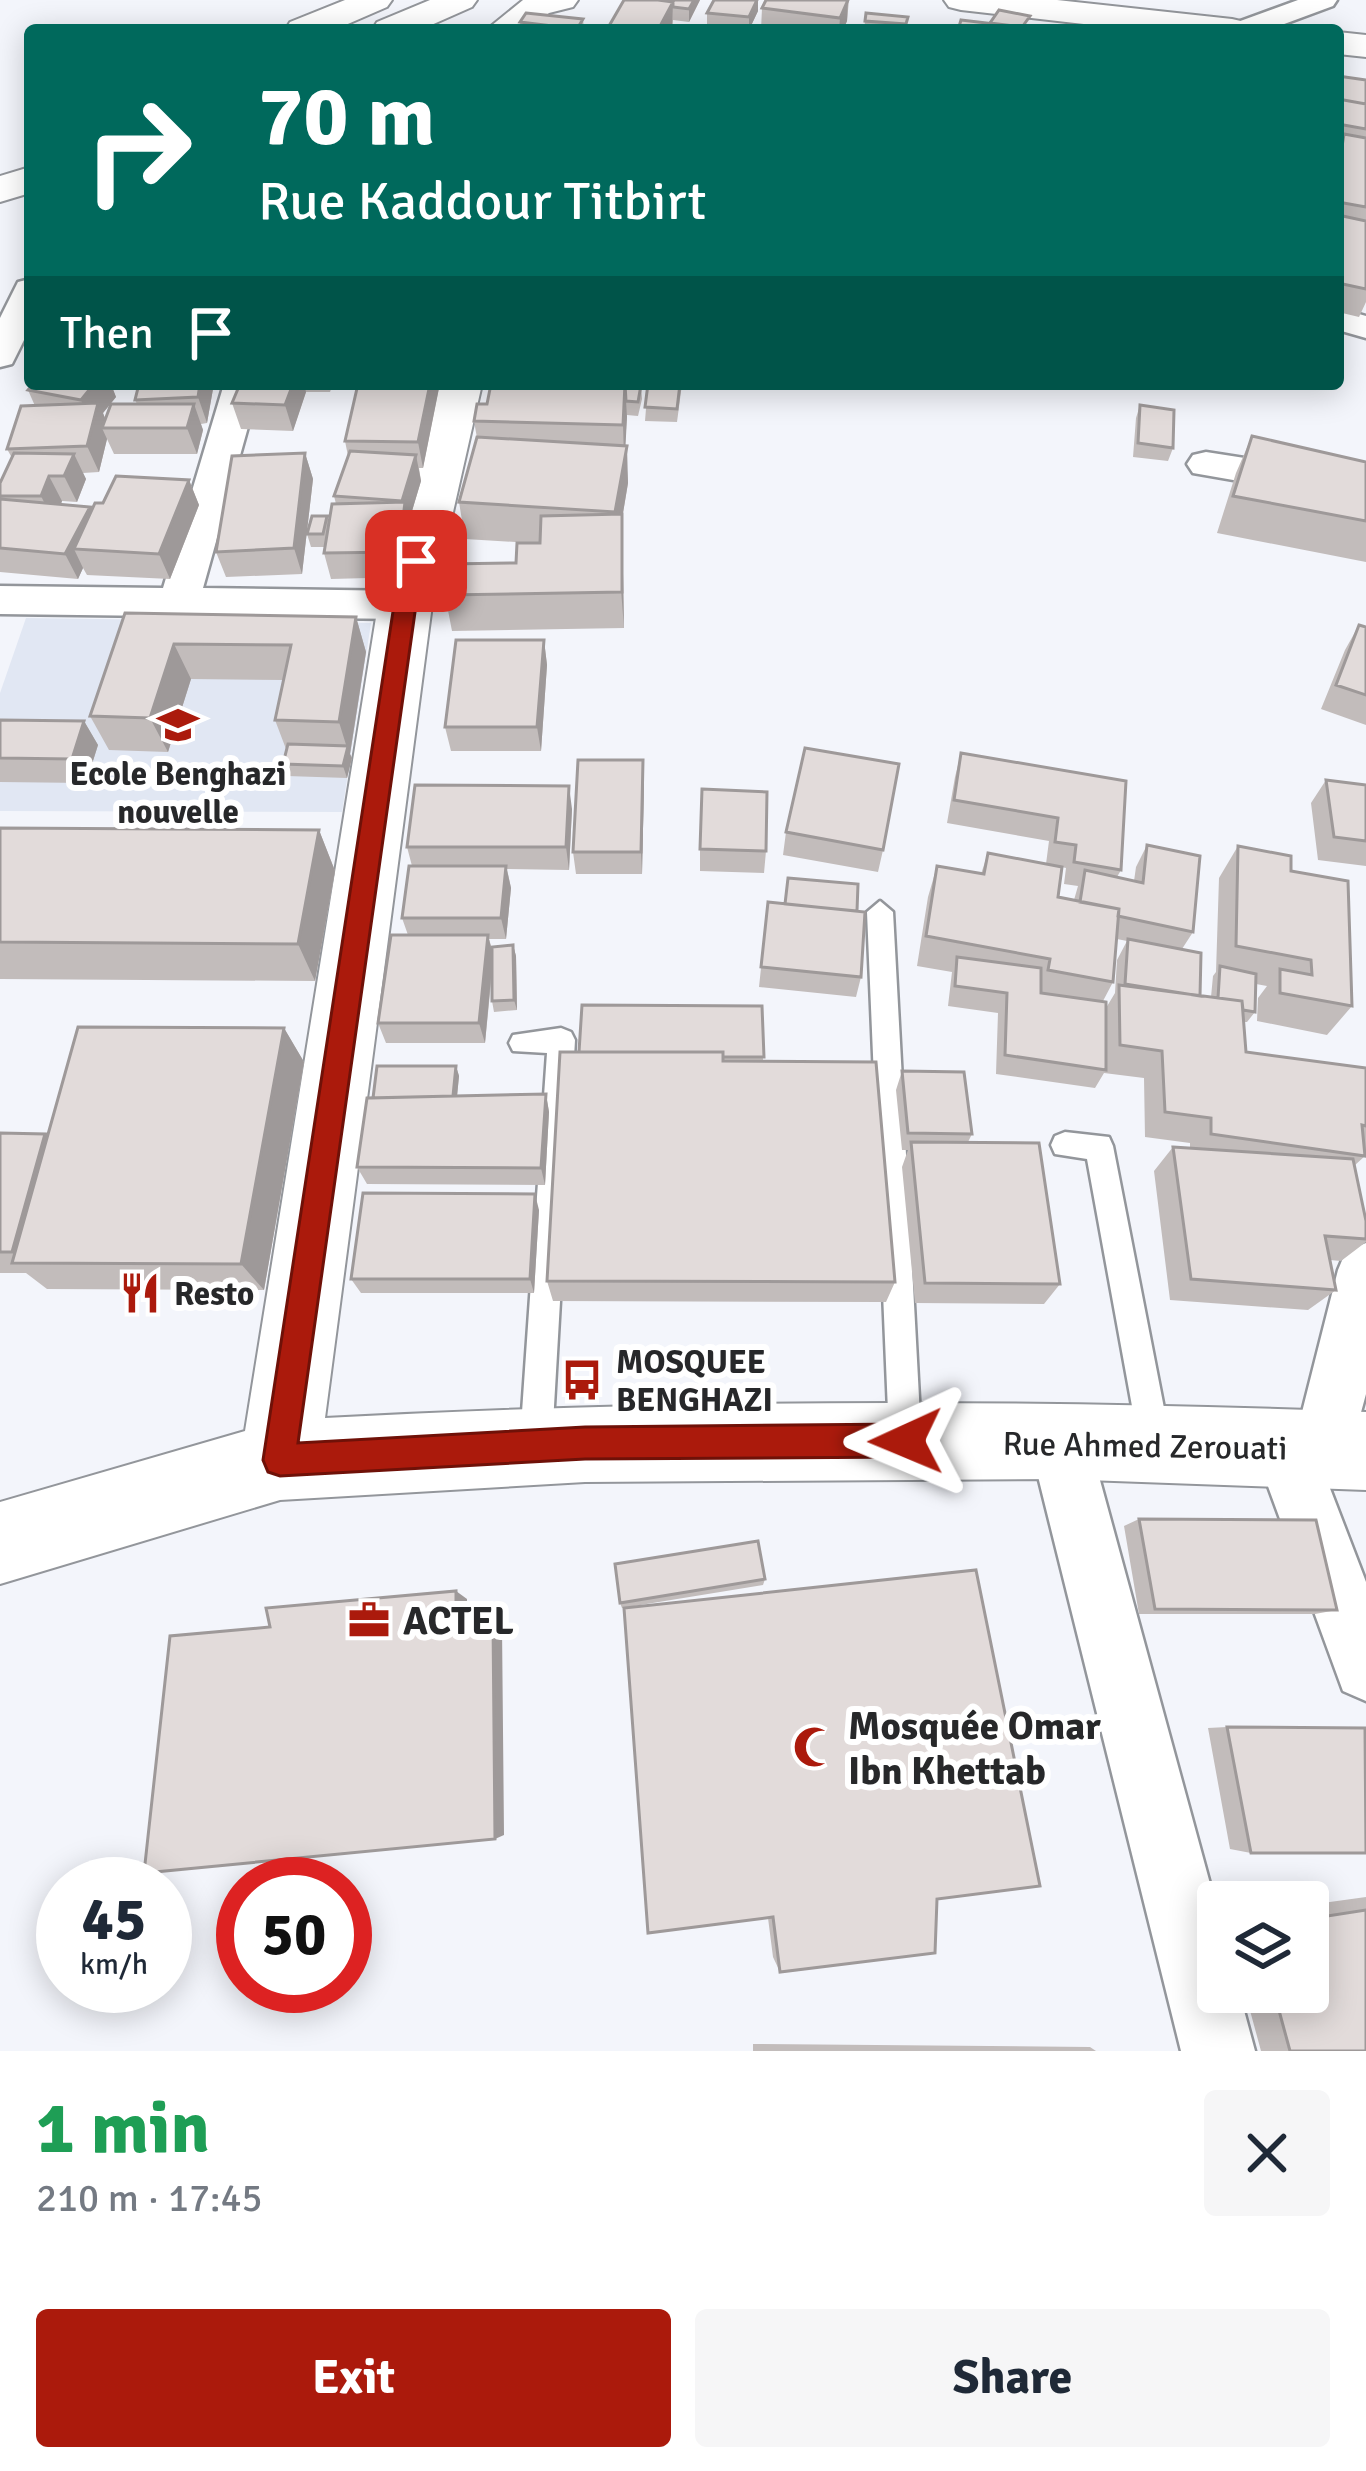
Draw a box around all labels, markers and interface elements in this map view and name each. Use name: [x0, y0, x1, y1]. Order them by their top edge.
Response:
text: 70 m: [258, 65, 435, 169]
icon: right: [60, 72, 216, 228]
text: Rue Kaddour Titbirt: [258, 168, 706, 235]
icon: arrive: [178, 300, 244, 366]
text: Then: [60, 306, 154, 361]
pin: [365, 510, 467, 612]
icon: arrive: [383, 528, 449, 594]
school or university icon: Ecole Benghazi nouvelle: [155, 702, 201, 748]
place label: Ecole Benghazi nouvelle: [70, 754, 286, 833]
restaurant icon: Resto: [117, 1270, 163, 1316]
place label: Resto: [174, 1274, 254, 1315]
place label: MOSQUEE BENGHAZI: [616, 1342, 773, 1421]
bus stop icon: MOSQUEE BENGHAZI: [559, 1357, 605, 1403]
position arrow: [843, 1378, 969, 1504]
street label: Rue Ahmed Zerouati: [1002, 1424, 1288, 1469]
office icon: ACTEL: [346, 1597, 392, 1643]
place label: ACTEL: [403, 1597, 514, 1645]
place label: Mosquée Omar Ibn Khettab: [848, 1702, 1101, 1795]
mosque icon: Mosquée Omar Ibn Khettab: [791, 1724, 837, 1770]
speed limit sign: 50: [216, 1857, 372, 2013]
map controls: [1197, 1881, 1329, 2013]
button: layers: [1197, 1881, 1329, 2013]
text: 45: [82, 1883, 146, 1957]
text: km/h: [80, 1946, 148, 1983]
text: 1 min: [36, 2084, 210, 2173]
button: close: [1204, 2090, 1330, 2216]
text: 210 m · 17:45: [36, 2174, 263, 2222]
button: Exit: [36, 2309, 671, 2447]
button: Share: [695, 2309, 1330, 2447]

